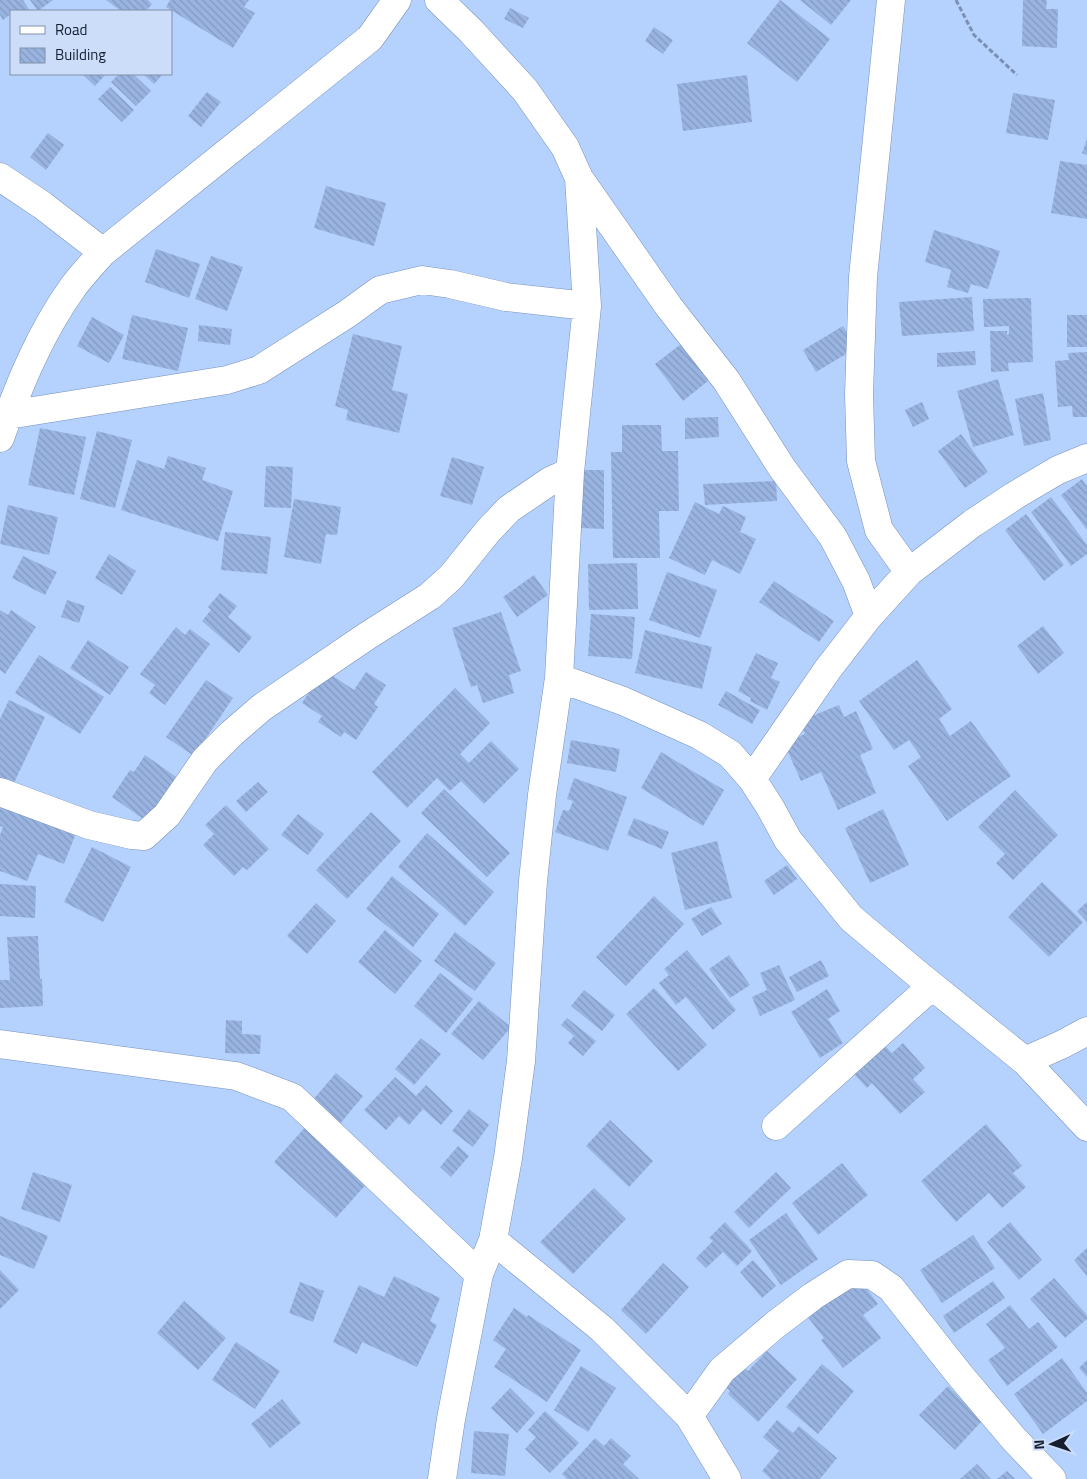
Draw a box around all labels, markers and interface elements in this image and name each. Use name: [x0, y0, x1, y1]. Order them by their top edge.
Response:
legend: [10, 10, 172, 75]
text: Road: [55, 18, 87, 41]
text: Building: [55, 43, 106, 66]
north arrow: [1027, 1419, 1077, 1469]
text: N: [1028, 1439, 1049, 1450]

